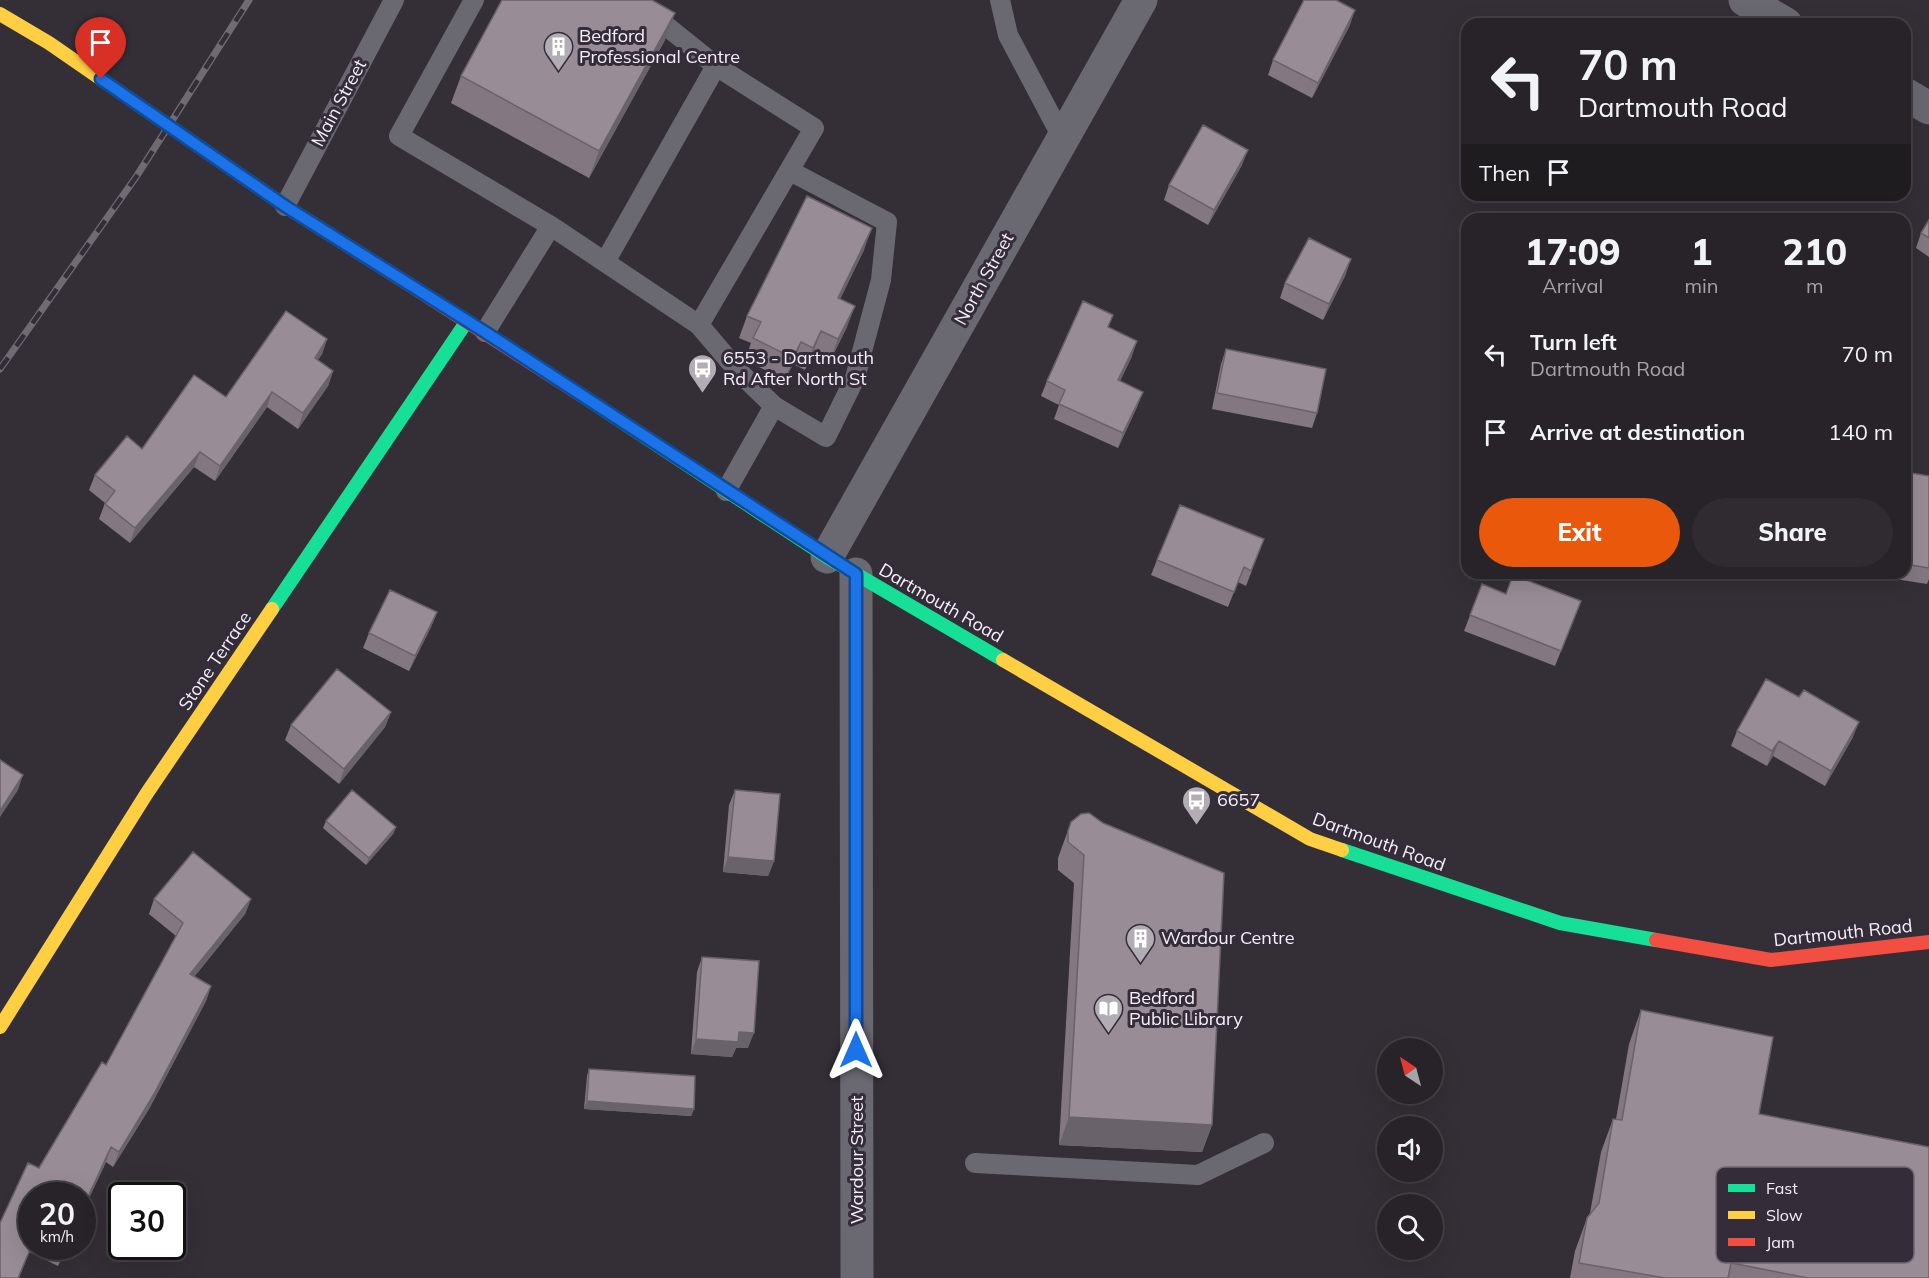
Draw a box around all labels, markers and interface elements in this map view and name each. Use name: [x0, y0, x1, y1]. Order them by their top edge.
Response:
pin: [75, 17, 126, 79]
place label: Bedford Professional Centre: [579, 24, 740, 68]
icon: arrive: [84, 26, 117, 59]
building icon: Bedford Professional Centre: [542, 30, 574, 72]
text: 70 m: [1578, 38, 1678, 91]
icon: left: [1479, 42, 1557, 120]
street label: Main Street: [306, 55, 371, 150]
text: Dartmouth Road: [1578, 90, 1788, 124]
icon: arrive: [1542, 156, 1575, 189]
text: Then: [1479, 159, 1530, 187]
street label: North Street: [949, 229, 1018, 329]
text: 17:09: [1525, 229, 1621, 274]
text: 1: [1691, 229, 1712, 274]
text: 210: [1782, 229, 1847, 274]
text: Arrival: [1542, 273, 1603, 298]
text: min: [1684, 273, 1719, 298]
text: m: [1806, 273, 1824, 298]
text: Turn left: [1530, 328, 1617, 356]
icon: left: [1479, 338, 1512, 371]
text: 70 m: [1842, 340, 1893, 368]
place label: 6553 - Dartmouth Rd After North St: [723, 346, 874, 390]
bus stop icon: 6553 - Dartmouth Rd After North St: [686, 352, 718, 394]
text: Dartmouth Road: [1530, 356, 1685, 381]
icon: arrive: [1479, 416, 1512, 449]
text: Arrive at destination: [1530, 418, 1745, 446]
text: 140 m: [1828, 418, 1893, 446]
button: Exit: [1479, 498, 1680, 567]
button: Share: [1692, 498, 1893, 567]
street label: Dartmouth Road: [875, 558, 1007, 647]
street label: Stone Terrace: [173, 607, 256, 715]
bus stop icon: 6657: [1180, 784, 1212, 826]
place label: 6657: [1217, 788, 1260, 811]
street label: Dartmouth Road: [1310, 807, 1449, 876]
street label: Dartmouth Road: [1772, 914, 1914, 951]
building icon: Wardour Centre: [1124, 922, 1156, 964]
place label: Wardour Centre: [1161, 926, 1294, 949]
place label: Bedford Public Library: [1129, 986, 1243, 1030]
library icon: Bedford Public Library: [1092, 992, 1124, 1034]
position arrow: [824, 1018, 888, 1082]
north arrow: [1377, 1038, 1443, 1104]
map controls: [1377, 1038, 1443, 1260]
street label: Wardour Street: [845, 1096, 868, 1224]
button: sound: [1377, 1116, 1443, 1182]
legend: [1716, 1167, 1914, 1263]
text: Fast: [1766, 1178, 1798, 1198]
speed limit sign: 30: [108, 1182, 186, 1260]
button: search: [1377, 1194, 1443, 1260]
text: 20: [39, 1195, 75, 1233]
text: Slow: [1766, 1205, 1803, 1225]
text: km/h: [40, 1227, 74, 1246]
text: Jam: [1766, 1232, 1795, 1252]

